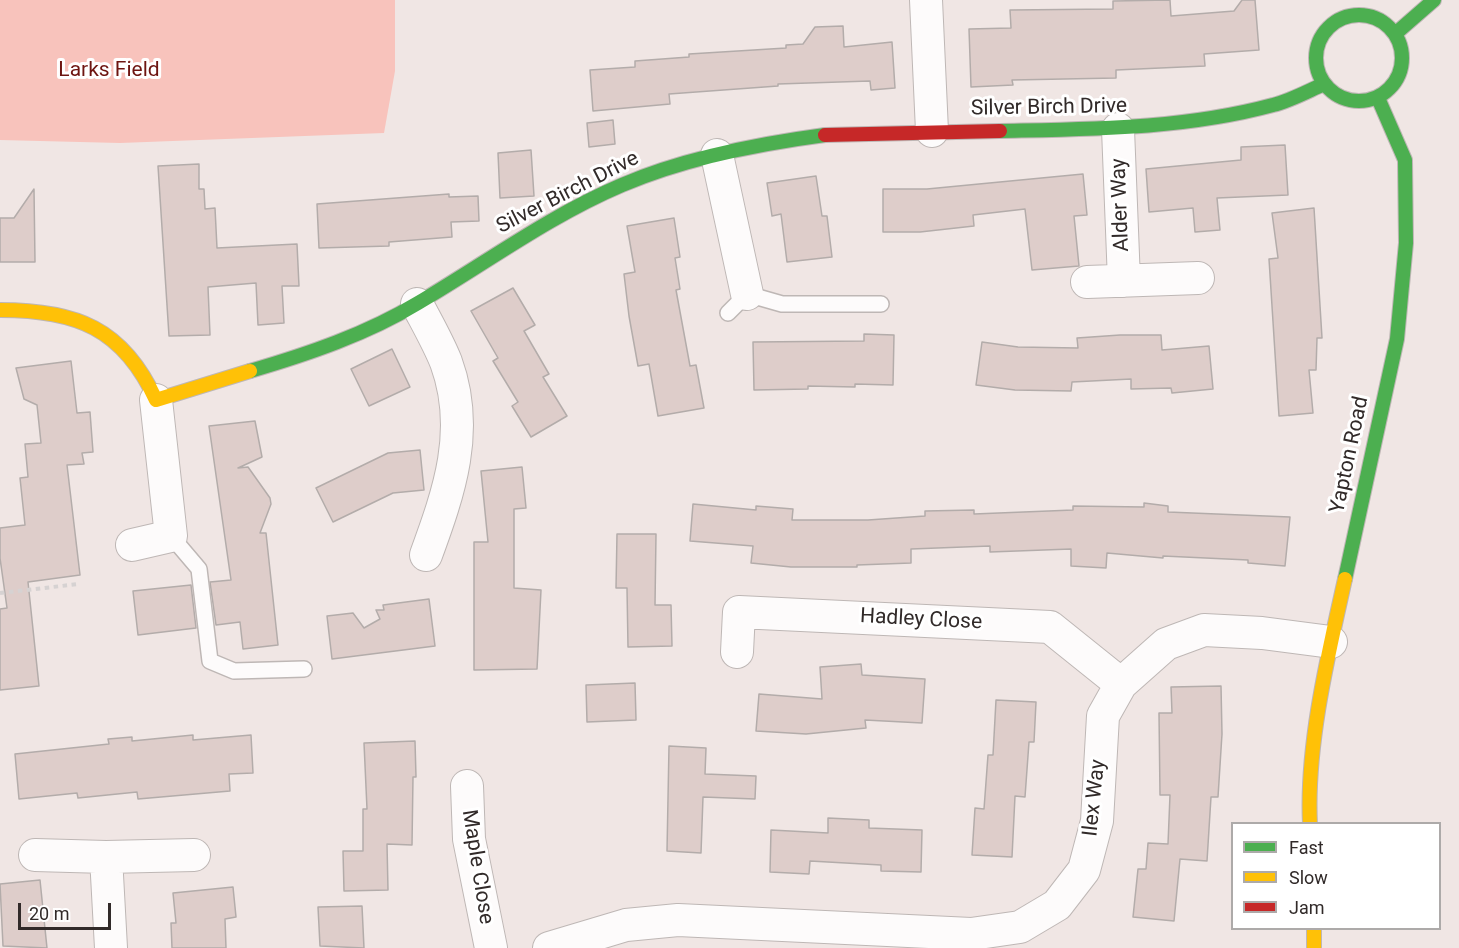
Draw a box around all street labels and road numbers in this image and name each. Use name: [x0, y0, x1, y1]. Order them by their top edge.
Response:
street label: Silver Birch Drive: [971, 94, 1127, 122]
street label: Silver Birch Drive: [493, 146, 643, 240]
street label: Alder Way: [1107, 158, 1135, 252]
street label: Yapton Road: [1325, 394, 1375, 516]
street label: Hadley Close: [859, 604, 983, 636]
street label: Ilex Way: [1078, 758, 1112, 838]
street label: Maple Close: [456, 808, 498, 926]

